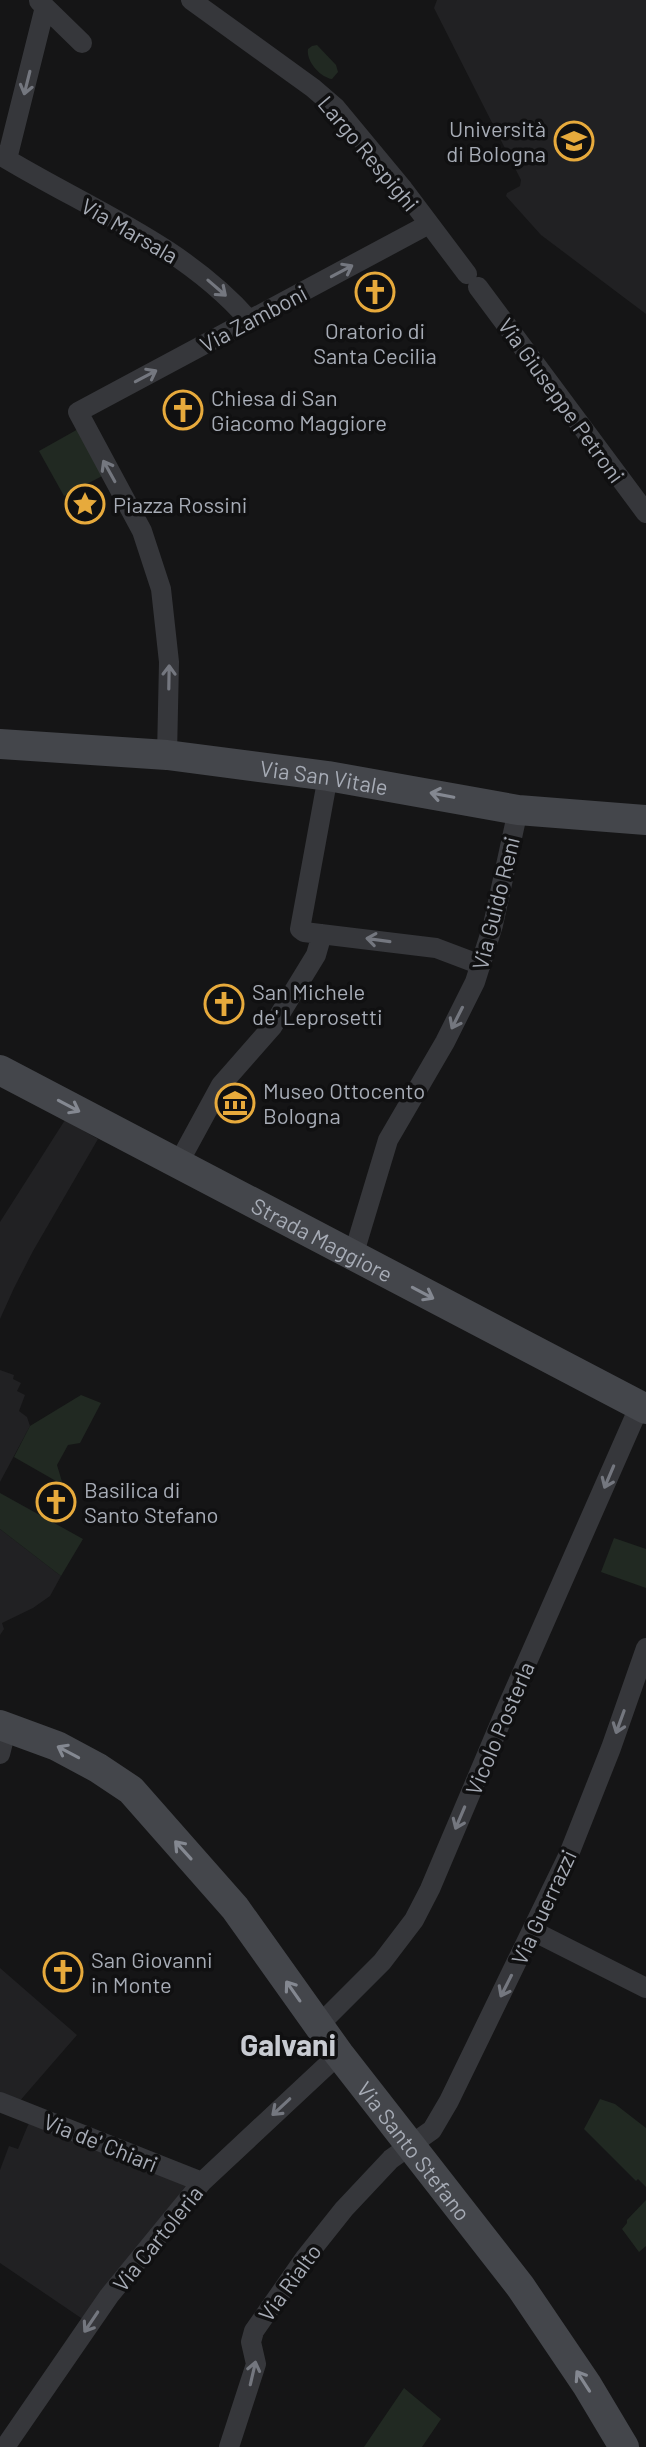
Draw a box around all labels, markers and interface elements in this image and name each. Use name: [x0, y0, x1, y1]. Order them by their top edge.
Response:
one-way arrow: [19, 70, 34, 96]
street label: Largo Respighi: [313, 90, 425, 216]
place label: Università di Bologna: [446, 115, 546, 166]
school or university icon: Università di Bologna: [553, 120, 595, 162]
street label: Via Marsala: [77, 192, 183, 268]
one-way arrow: [330, 262, 354, 278]
church icon: Oratorio di Santa Cecilia: [354, 271, 396, 313]
one-way arrow: [206, 278, 226, 296]
street label: Via Zamboni: [195, 279, 311, 357]
street label: Via Giuseppe Petroni: [494, 313, 630, 487]
place label: Oratorio di Santa Cecilia: [313, 317, 437, 368]
one-way arrow: [134, 367, 158, 383]
place label: Chiesa di San Giacomo Maggiore: [211, 384, 387, 435]
church icon: Chiesa di San Giacomo Maggiore: [162, 389, 204, 431]
one-way arrow: [101, 460, 117, 484]
place icon: Piazza Rossini: [64, 483, 106, 525]
place label: Piazza Rossini: [113, 491, 247, 517]
one-way arrow: [161, 664, 176, 691]
street label: Via San Vitale: [259, 754, 390, 800]
one-way arrow: [430, 787, 455, 802]
street label: Via Guido Reni: [466, 834, 524, 972]
one-way arrow: [366, 932, 391, 947]
place label: San Michele de' Leprosetti: [252, 978, 383, 1029]
church icon: San Michele de' Leprosetti: [203, 983, 245, 1025]
one-way arrow: [449, 1005, 465, 1029]
place label: Museo Ottocento Bologna: [263, 1077, 425, 1128]
museum icon: Museo Ottocento Bologna: [214, 1082, 256, 1124]
one-way arrow: [57, 1099, 80, 1115]
street label: Strada Maggiore: [247, 1191, 397, 1287]
one-way arrow: [410, 1286, 434, 1301]
one-way arrow: [600, 1464, 615, 1489]
place label: Basilica di Santo Stefano: [84, 1476, 218, 1527]
church icon: Basilica di Santo Stefano: [35, 1481, 77, 1523]
street label: Vicolo Posterla: [459, 1657, 539, 1799]
one-way arrow: [612, 1709, 626, 1733]
one-way arrow: [57, 1743, 81, 1759]
one-way arrow: [452, 1805, 467, 1830]
one-way arrow: [175, 1840, 193, 1860]
street label: Via Guerrazzi: [505, 1845, 581, 1969]
place label: San Giovanni in Monte: [91, 1946, 213, 1997]
church icon: San Giovanni in Monte: [42, 1951, 84, 1993]
one-way arrow: [497, 1973, 513, 1997]
one-way arrow: [285, 1980, 302, 2002]
district label: Galvani: [240, 2026, 336, 2062]
street label: Via Santo Stefano: [352, 2076, 477, 2225]
one-way arrow: [272, 2097, 292, 2115]
street label: Via de' Chiari: [40, 2107, 162, 2177]
street label: Via Cartoleria: [107, 2180, 207, 2296]
street label: Via Rialto: [252, 2238, 326, 2326]
one-way arrow: [83, 2310, 99, 2333]
one-way arrow: [246, 2361, 261, 2386]
one-way arrow: [575, 2370, 592, 2392]

